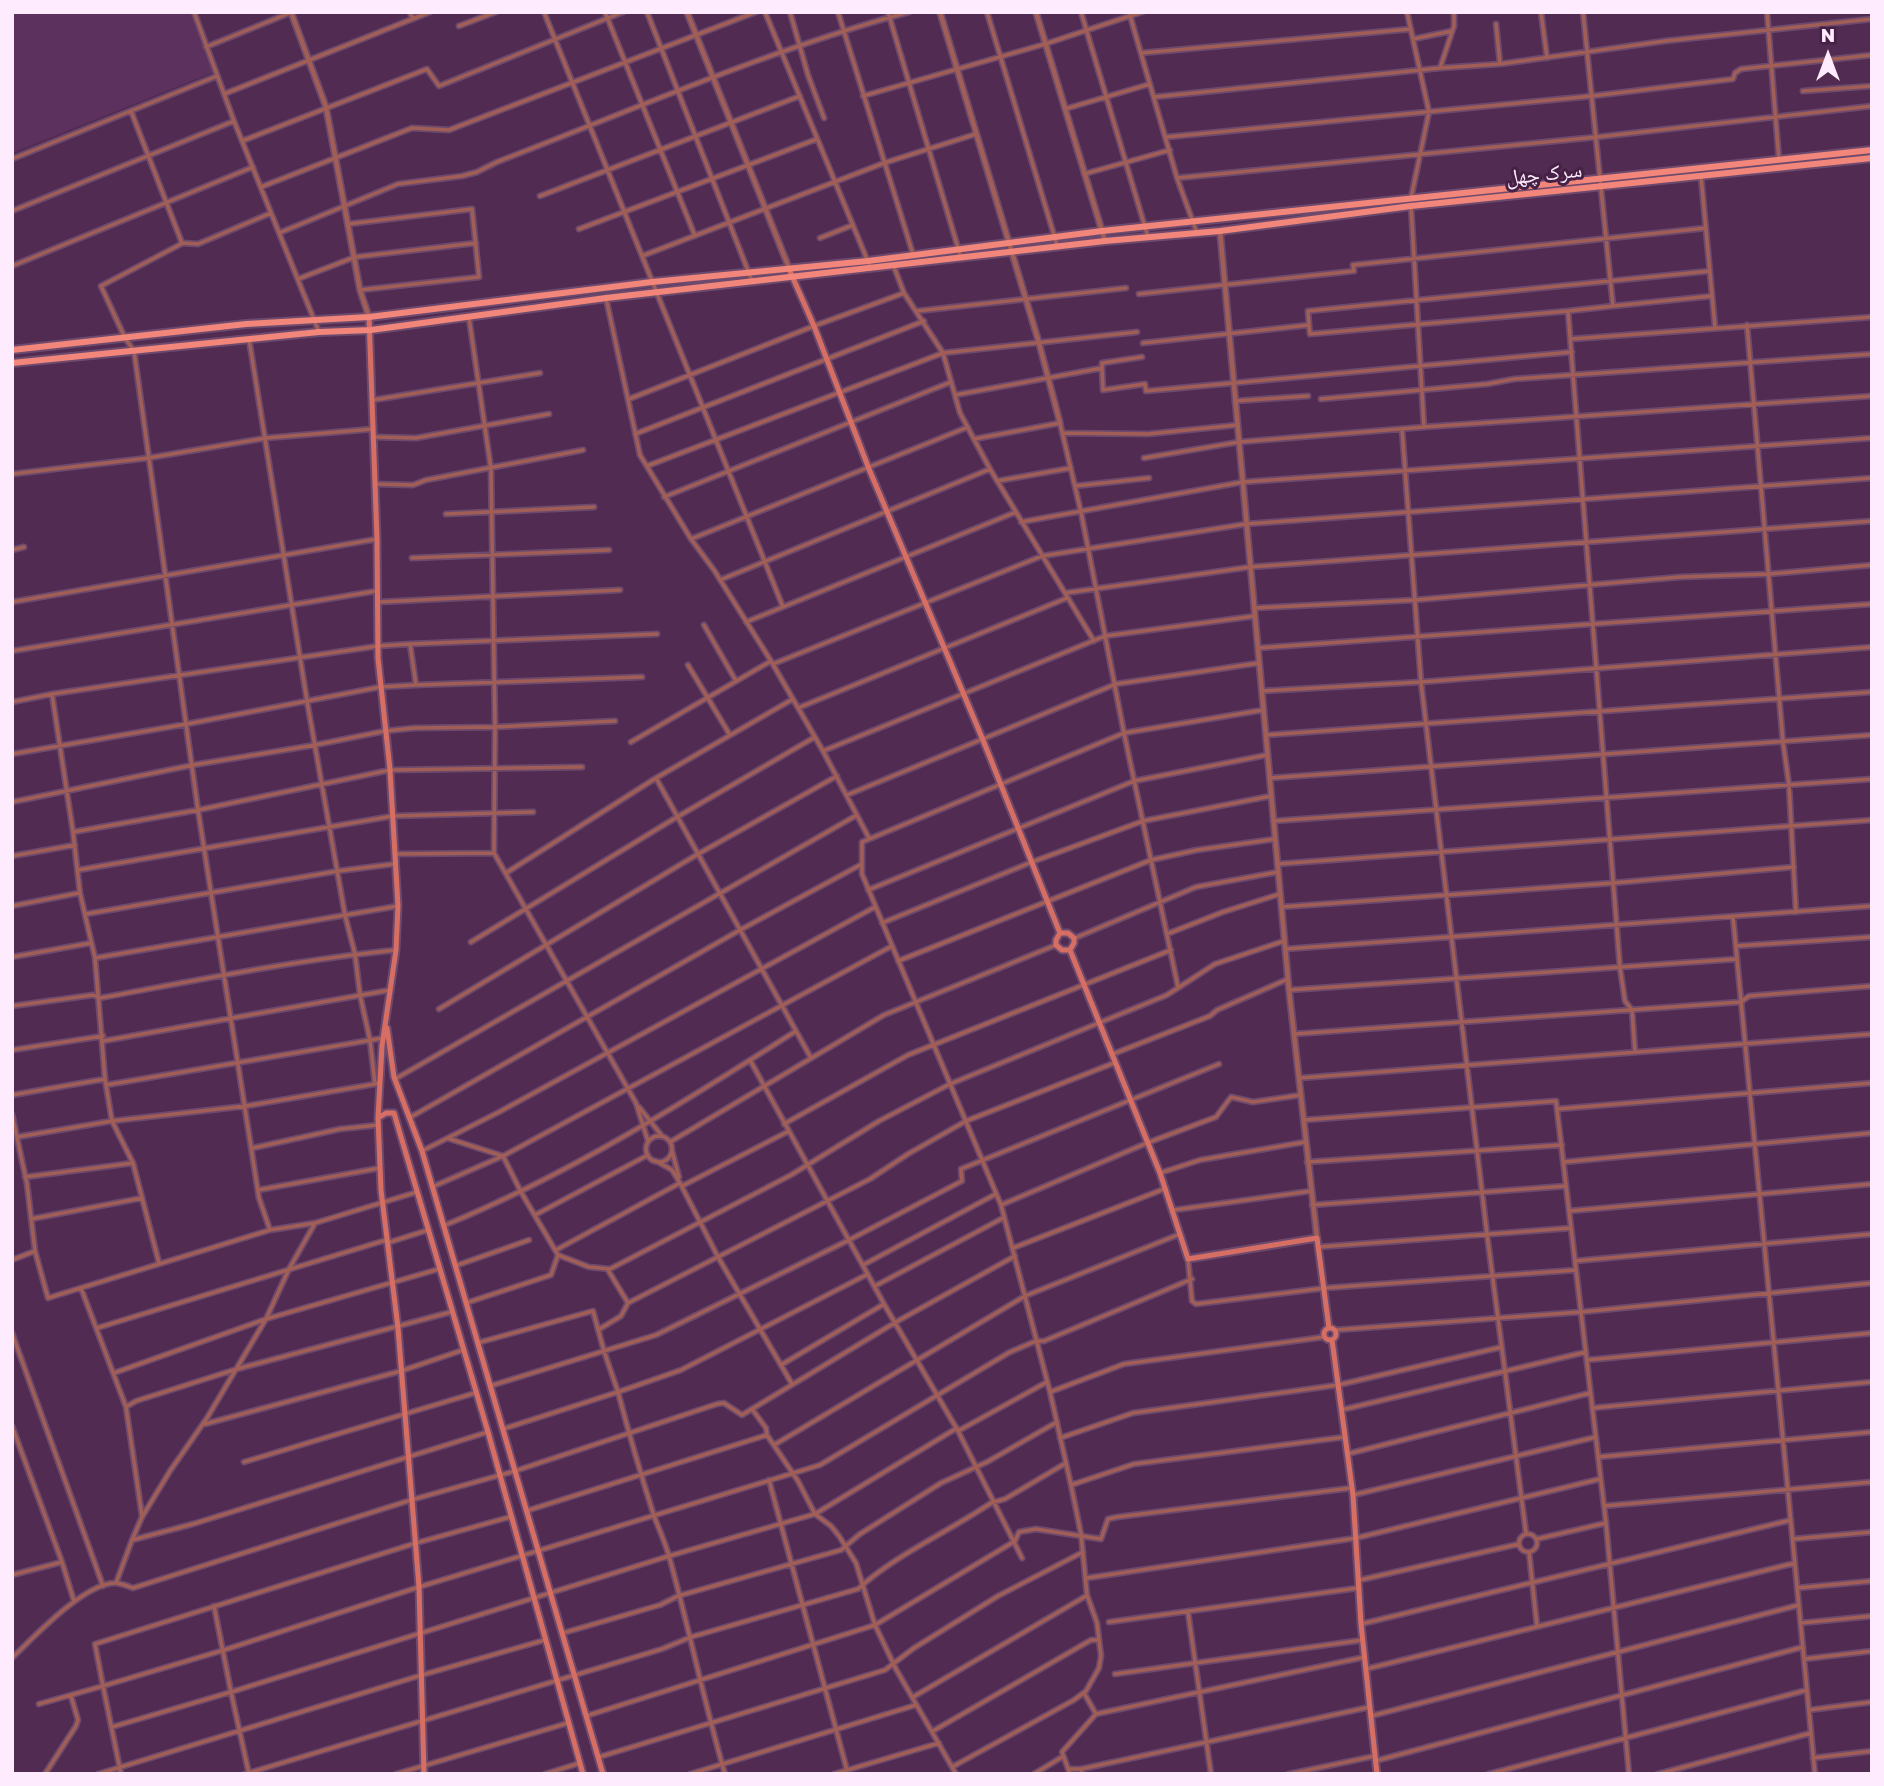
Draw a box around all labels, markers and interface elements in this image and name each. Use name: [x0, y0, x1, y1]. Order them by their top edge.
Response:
north arrow: [1793, 21, 1863, 91]
text: N: [1821, 23, 1835, 46]
street label: سرک چهل: [1505, 157, 1583, 191]

